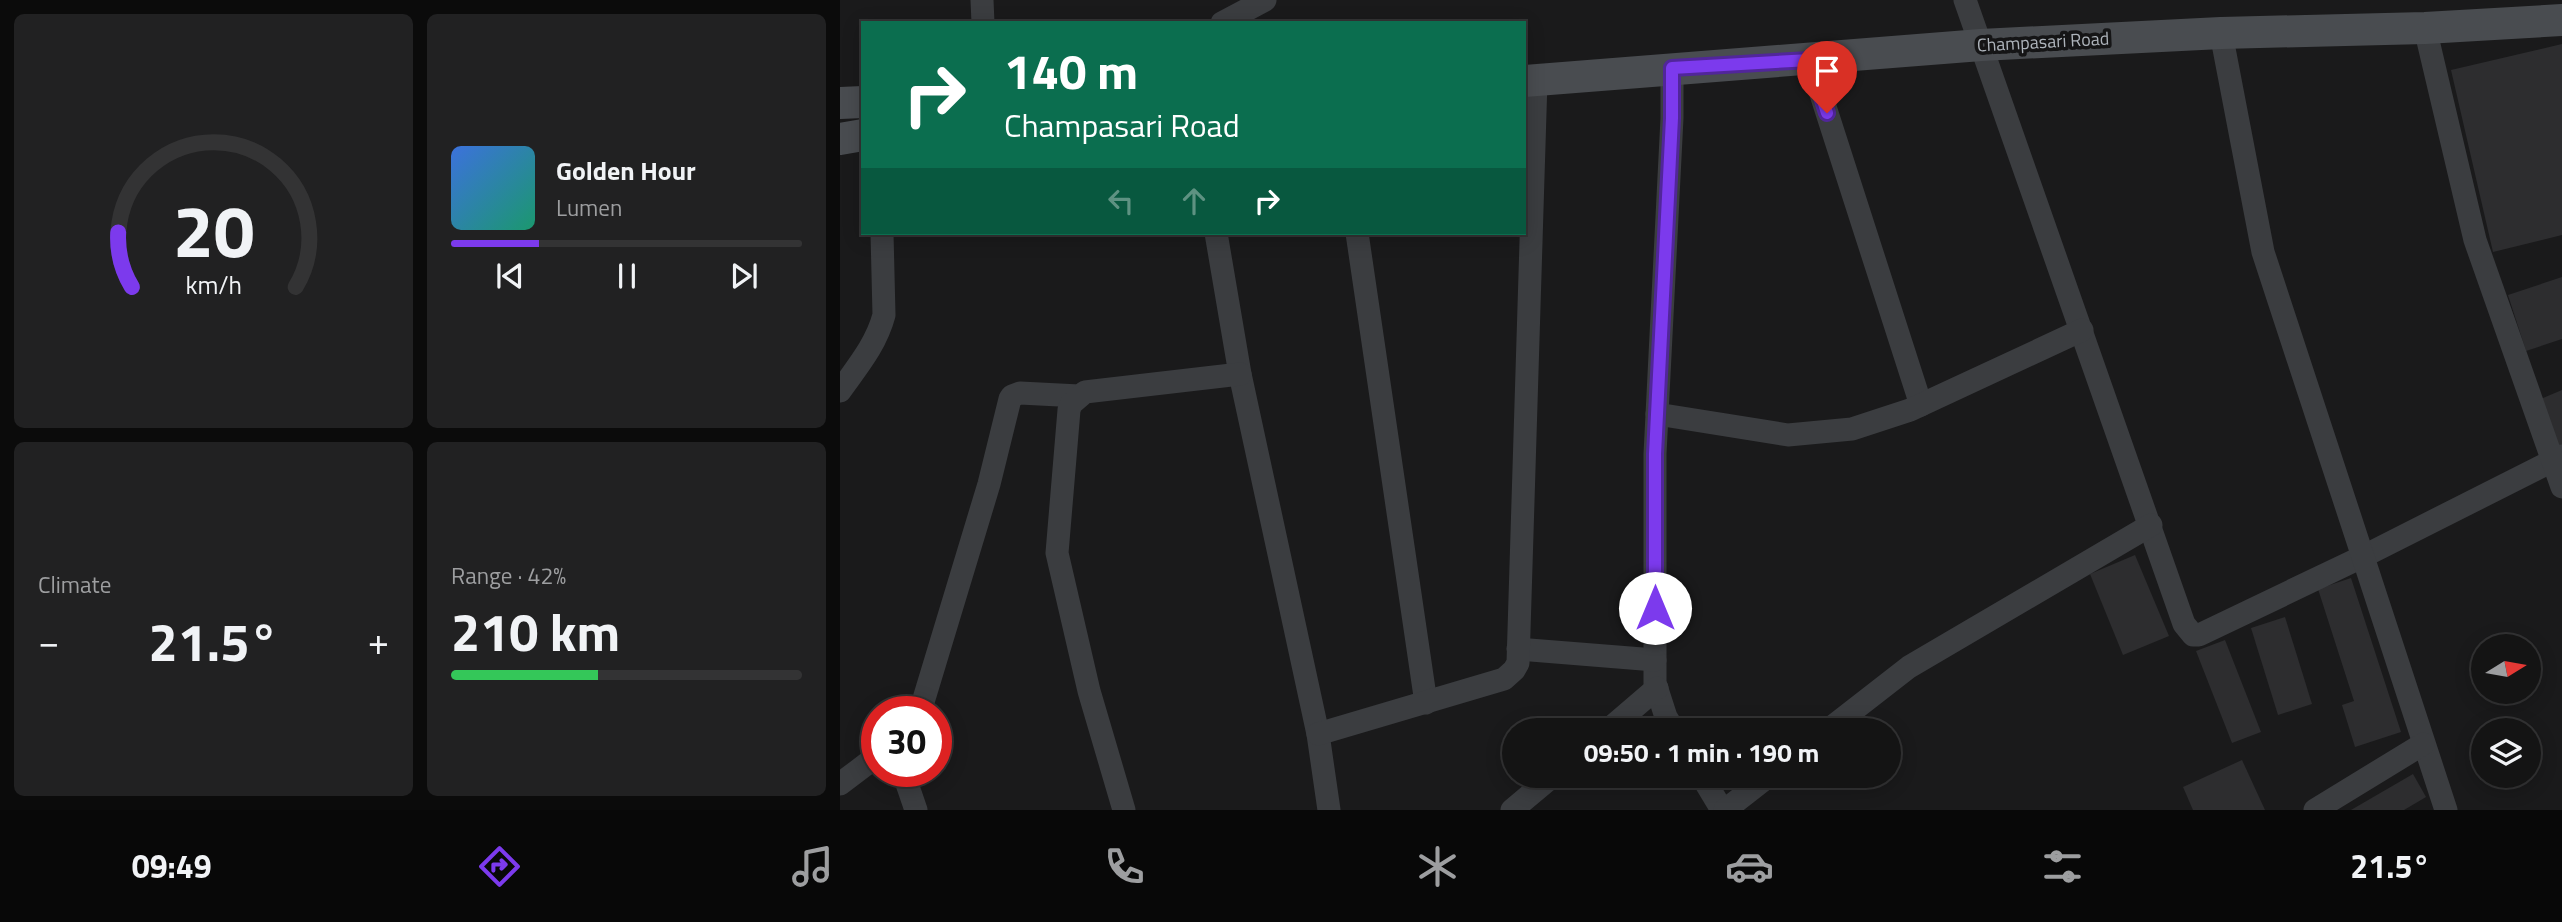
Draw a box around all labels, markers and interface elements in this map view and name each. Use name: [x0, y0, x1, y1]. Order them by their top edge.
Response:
street label: Champasari Road: [1976, 25, 2110, 58]
text: 140 m: [1004, 33, 1138, 108]
pin: [1797, 41, 1857, 113]
icon: right: [889, 49, 980, 140]
icon: arrive: [1808, 52, 1846, 90]
text: Champasari Road: [1004, 101, 1240, 149]
text: Golden Hour: [556, 151, 696, 190]
text: 20: [173, 175, 254, 285]
icon: left: [1102, 182, 1140, 220]
icon: ahead: [1175, 182, 1213, 220]
icon: right: [1248, 182, 1286, 220]
text: Lumen: [556, 190, 622, 225]
icon: previous: [491, 257, 529, 295]
icon: pause: [608, 257, 646, 295]
icon: next: [725, 257, 763, 295]
text: km/h: [185, 266, 242, 304]
text: Range · 42%: [451, 558, 566, 593]
text: Climate: [38, 567, 111, 602]
position arrow: [1618, 571, 1692, 645]
text: 210 km: [451, 592, 620, 671]
text: 21.5°: [149, 602, 278, 681]
text: −: [38, 612, 59, 670]
text: +: [368, 612, 389, 670]
north arrow: [2471, 634, 2541, 704]
map controls: [2471, 634, 2541, 788]
speed limit sign: 30: [861, 696, 952, 787]
button: layers: [2471, 718, 2541, 788]
text: 09:50 · 1 min · 190 m: [1584, 733, 1819, 772]
text: 09:49: [132, 842, 212, 890]
icon: directions: [475, 842, 524, 891]
icon: music: [788, 842, 837, 891]
icon: phone: [1100, 842, 1149, 891]
icon: climate: [1413, 842, 1462, 891]
icon: car: [1725, 842, 1774, 891]
icon: filters: [2038, 842, 2087, 891]
text: 21.5°: [2350, 842, 2430, 890]

